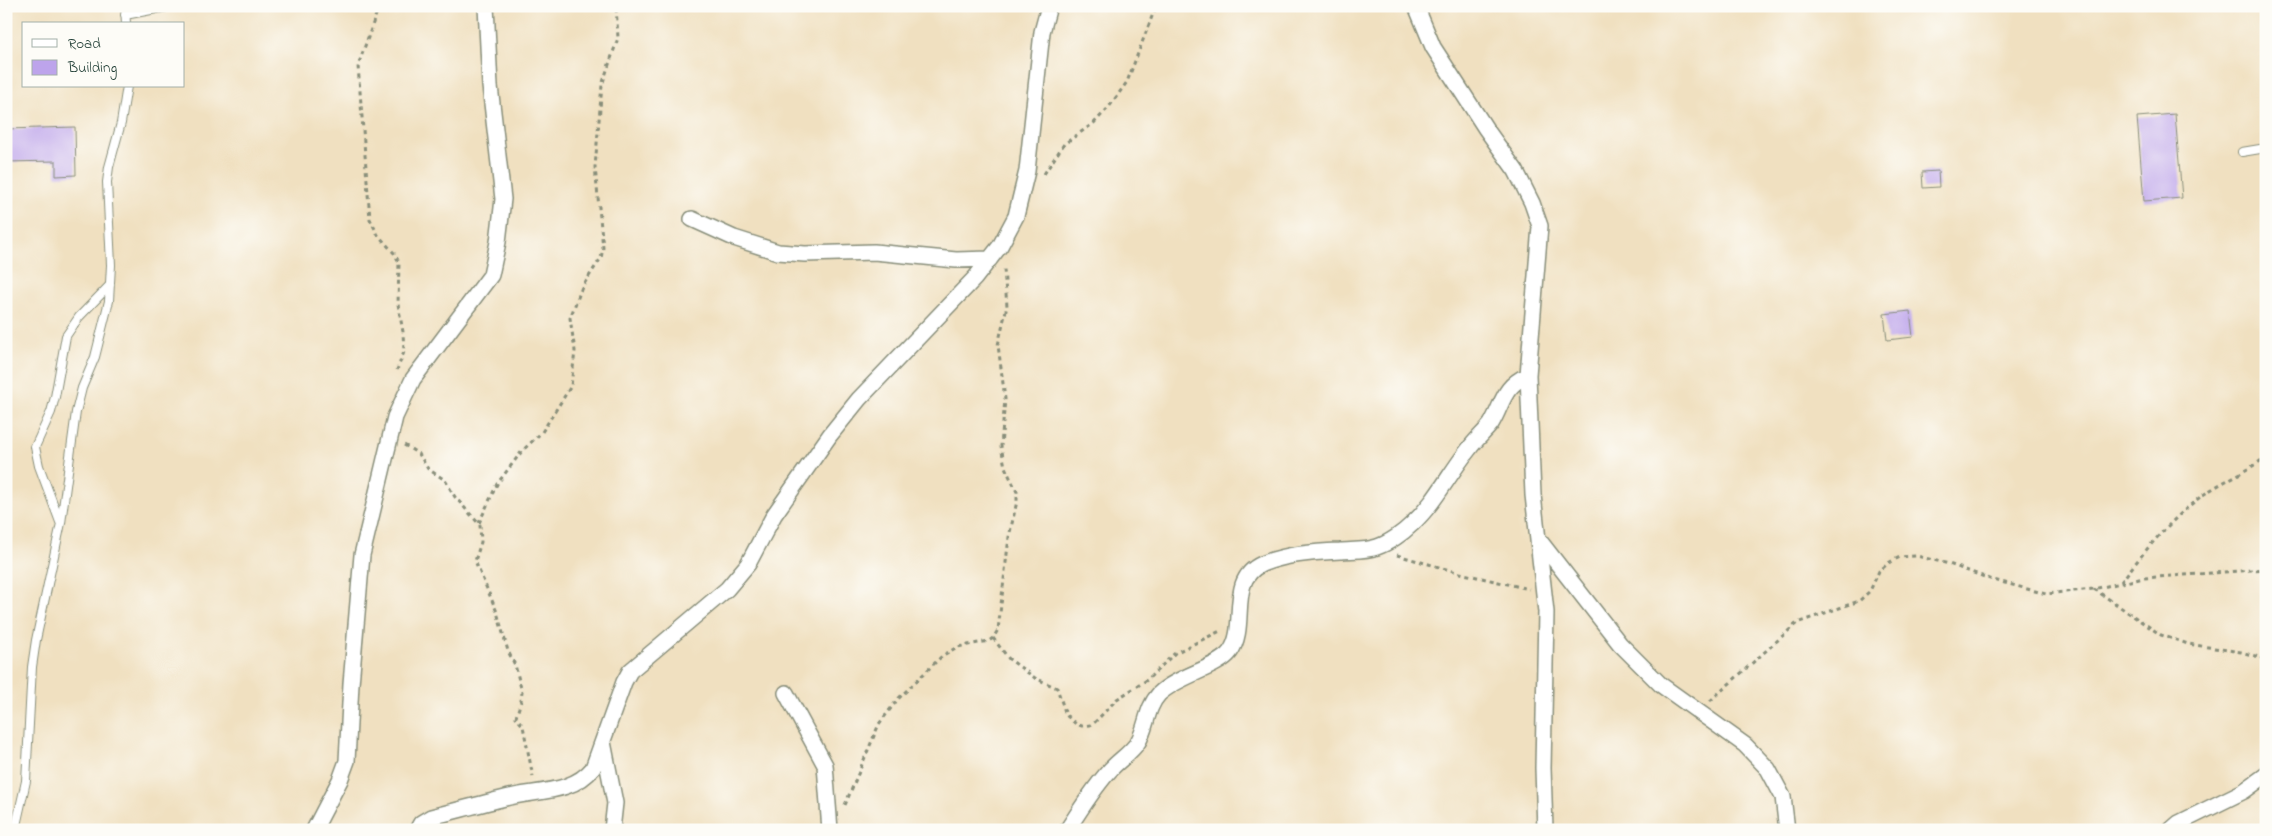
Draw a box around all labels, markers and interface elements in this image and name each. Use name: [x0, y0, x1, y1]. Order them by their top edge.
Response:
legend: [22, 22, 185, 88]
text: Road: [68, 33, 101, 55]
text: Building: [67, 57, 117, 80]

